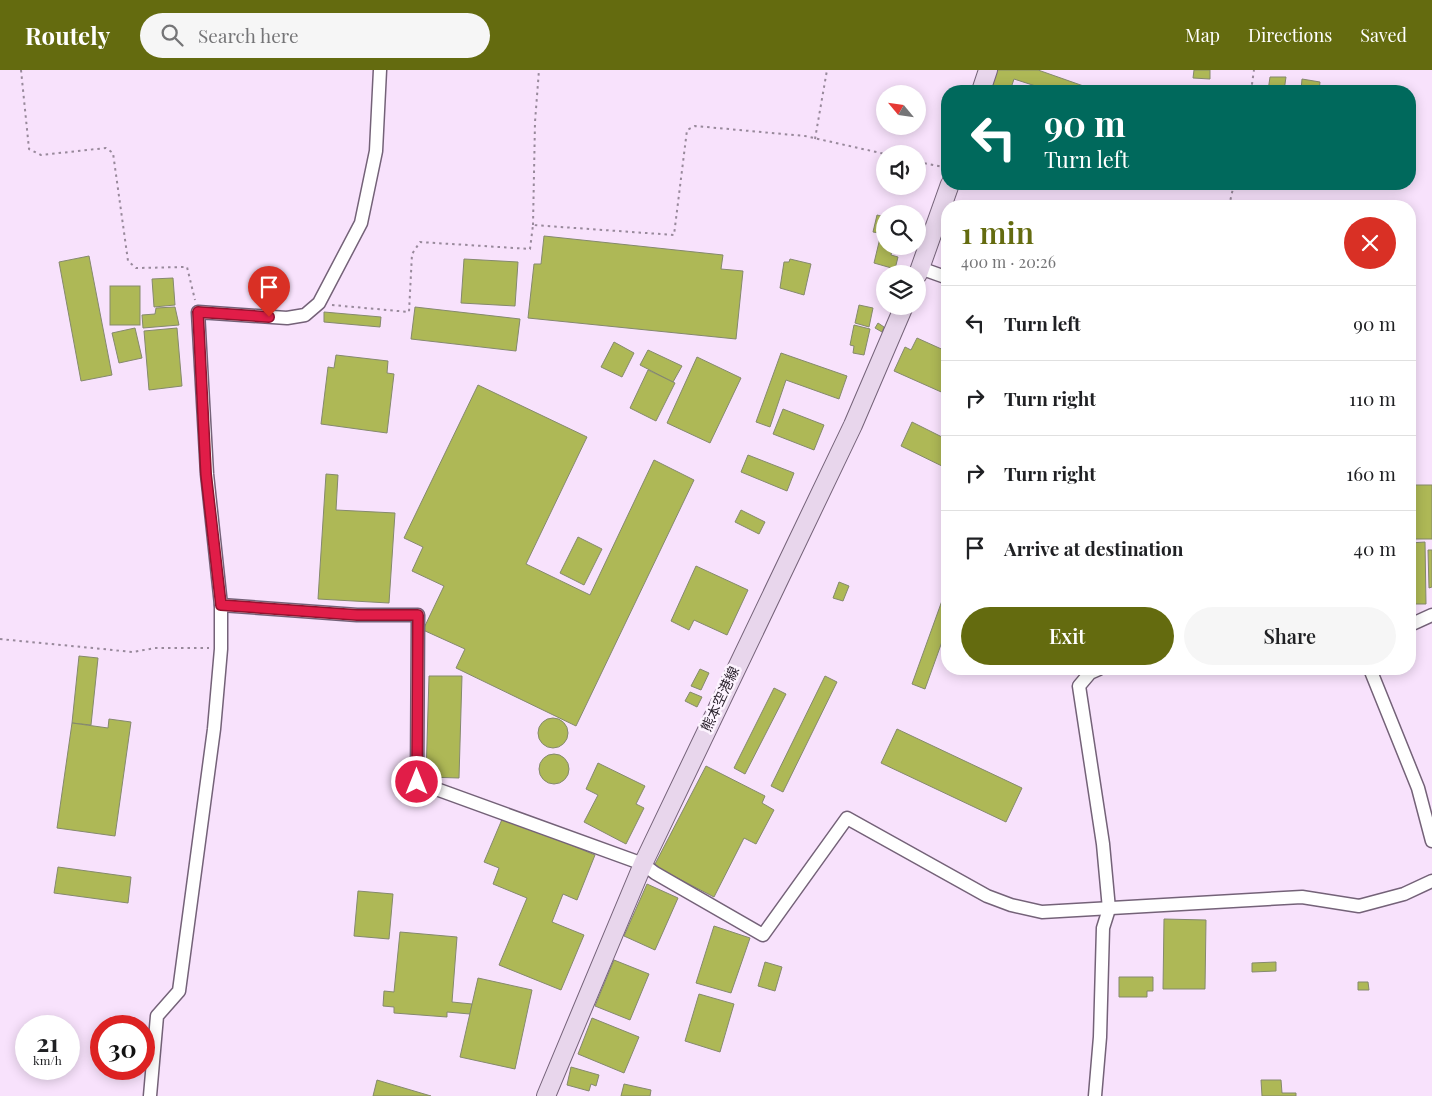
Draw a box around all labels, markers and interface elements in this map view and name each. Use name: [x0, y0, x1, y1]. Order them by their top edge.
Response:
search box: [140, 13, 490, 58]
text: Routely: [25, 19, 110, 51]
icon: search: [158, 21, 186, 49]
text: Search here: [198, 22, 299, 48]
text: Map: [1185, 23, 1220, 47]
text: Directions: [1248, 23, 1332, 47]
text: Saved: [1360, 23, 1407, 47]
north arrow: [876, 85, 926, 135]
map controls: [876, 85, 926, 315]
text: 90 m: [1044, 99, 1126, 146]
icon: left: [961, 105, 1026, 170]
text: Turn left: [1044, 144, 1129, 174]
button: sound: [876, 145, 926, 195]
button: search: [876, 205, 926, 255]
text: 1 min: [961, 212, 1034, 252]
button: close: [1344, 217, 1396, 269]
text: 400 m · 20:26: [961, 251, 1056, 272]
button: layers: [876, 265, 926, 315]
pin: [248, 266, 290, 317]
icon: arrive: [255, 273, 283, 301]
icon: left: [961, 309, 989, 337]
text: Turn left: [1004, 310, 1081, 336]
text: 90 m: [1353, 310, 1396, 336]
icon: right: [961, 384, 989, 412]
text: Turn right: [1004, 385, 1096, 411]
text: 110 m: [1349, 385, 1396, 411]
icon: right: [961, 459, 989, 487]
text: Turn right: [1004, 460, 1096, 486]
text: 160 m: [1346, 460, 1396, 486]
icon: arrive: [961, 534, 989, 562]
text: Arrive at destination: [1004, 535, 1184, 561]
text: 40 m: [1354, 535, 1396, 561]
button: Exit: [961, 607, 1174, 665]
button: Share: [1184, 607, 1396, 665]
street label: 熊本空港線: [696, 663, 743, 735]
position arrow: [390, 755, 442, 807]
speed limit sign: 30: [90, 1015, 155, 1080]
text: 21: [36, 1025, 59, 1058]
text: km/h: [33, 1052, 62, 1068]

